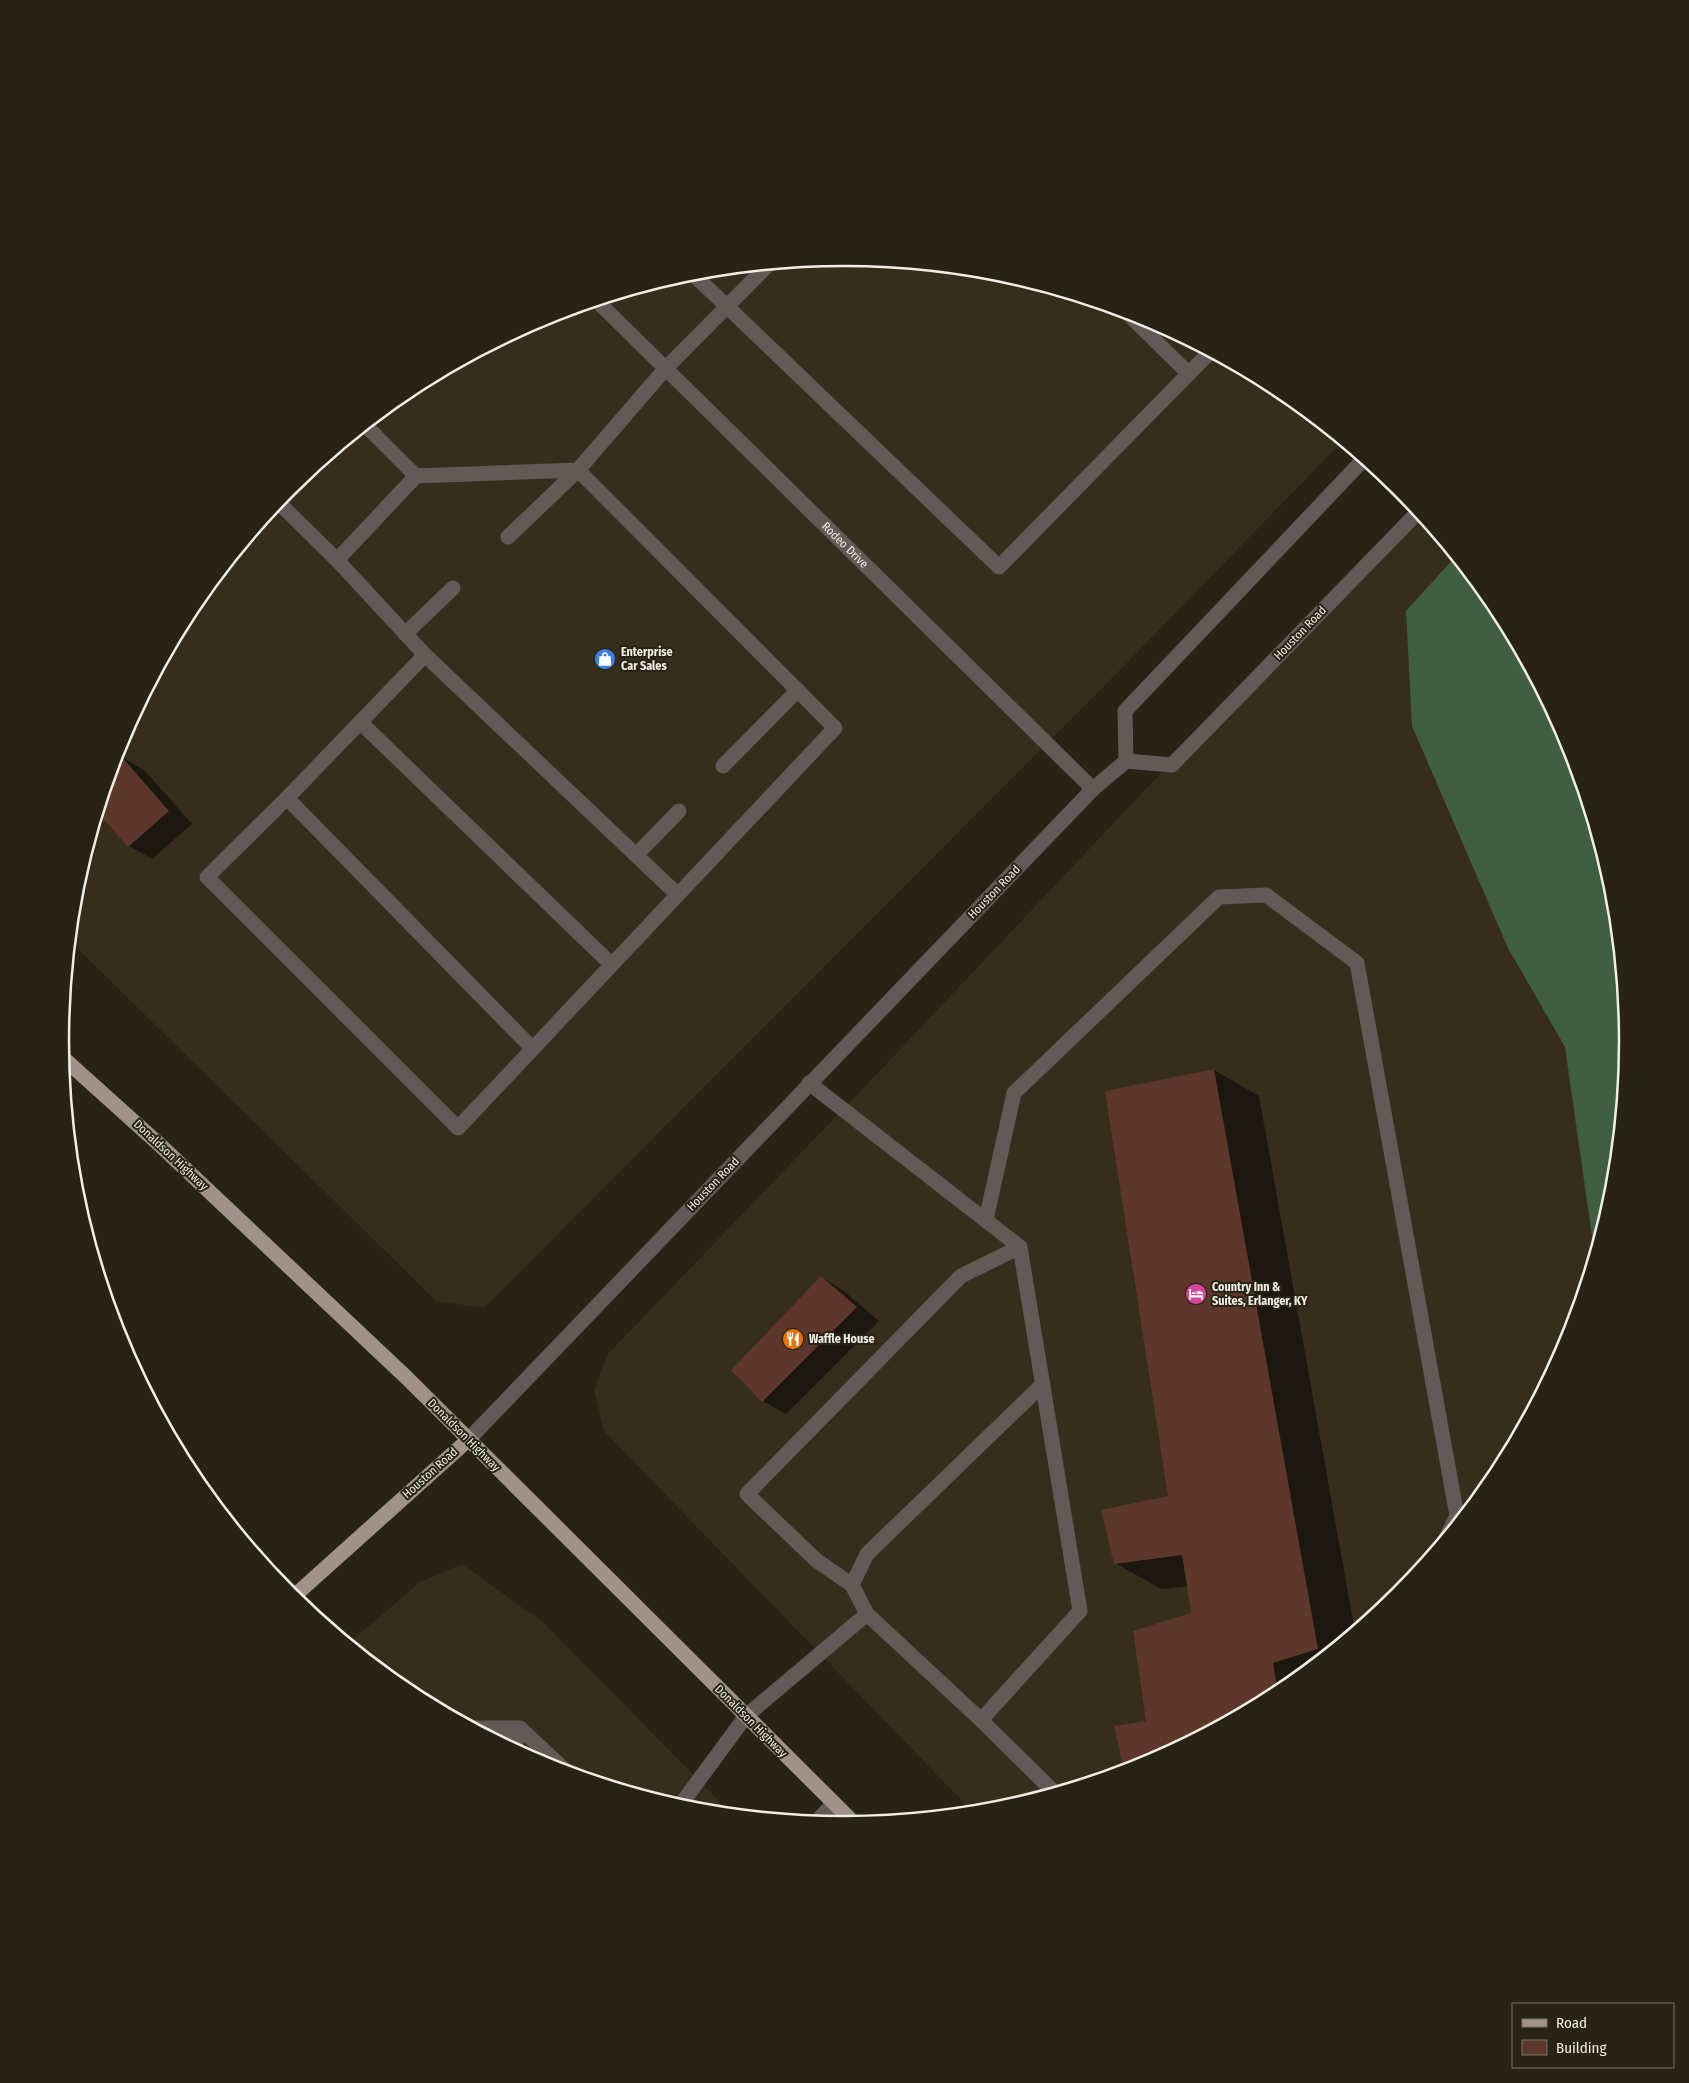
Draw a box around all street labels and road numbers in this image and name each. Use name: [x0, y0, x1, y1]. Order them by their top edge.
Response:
street label: Rodeo Drive: [819, 519, 871, 571]
street label: Houston Road: [1271, 603, 1329, 663]
street label: Houston Road: [965, 862, 1023, 922]
street label: Donaldson Highway: [131, 1117, 212, 1193]
street label: Houston Road: [684, 1154, 742, 1214]
street label: Donaldson Highway: [425, 1396, 504, 1475]
street label: Houston Road: [400, 1445, 460, 1501]
street label: Donaldson Highway: [712, 1682, 791, 1761]

